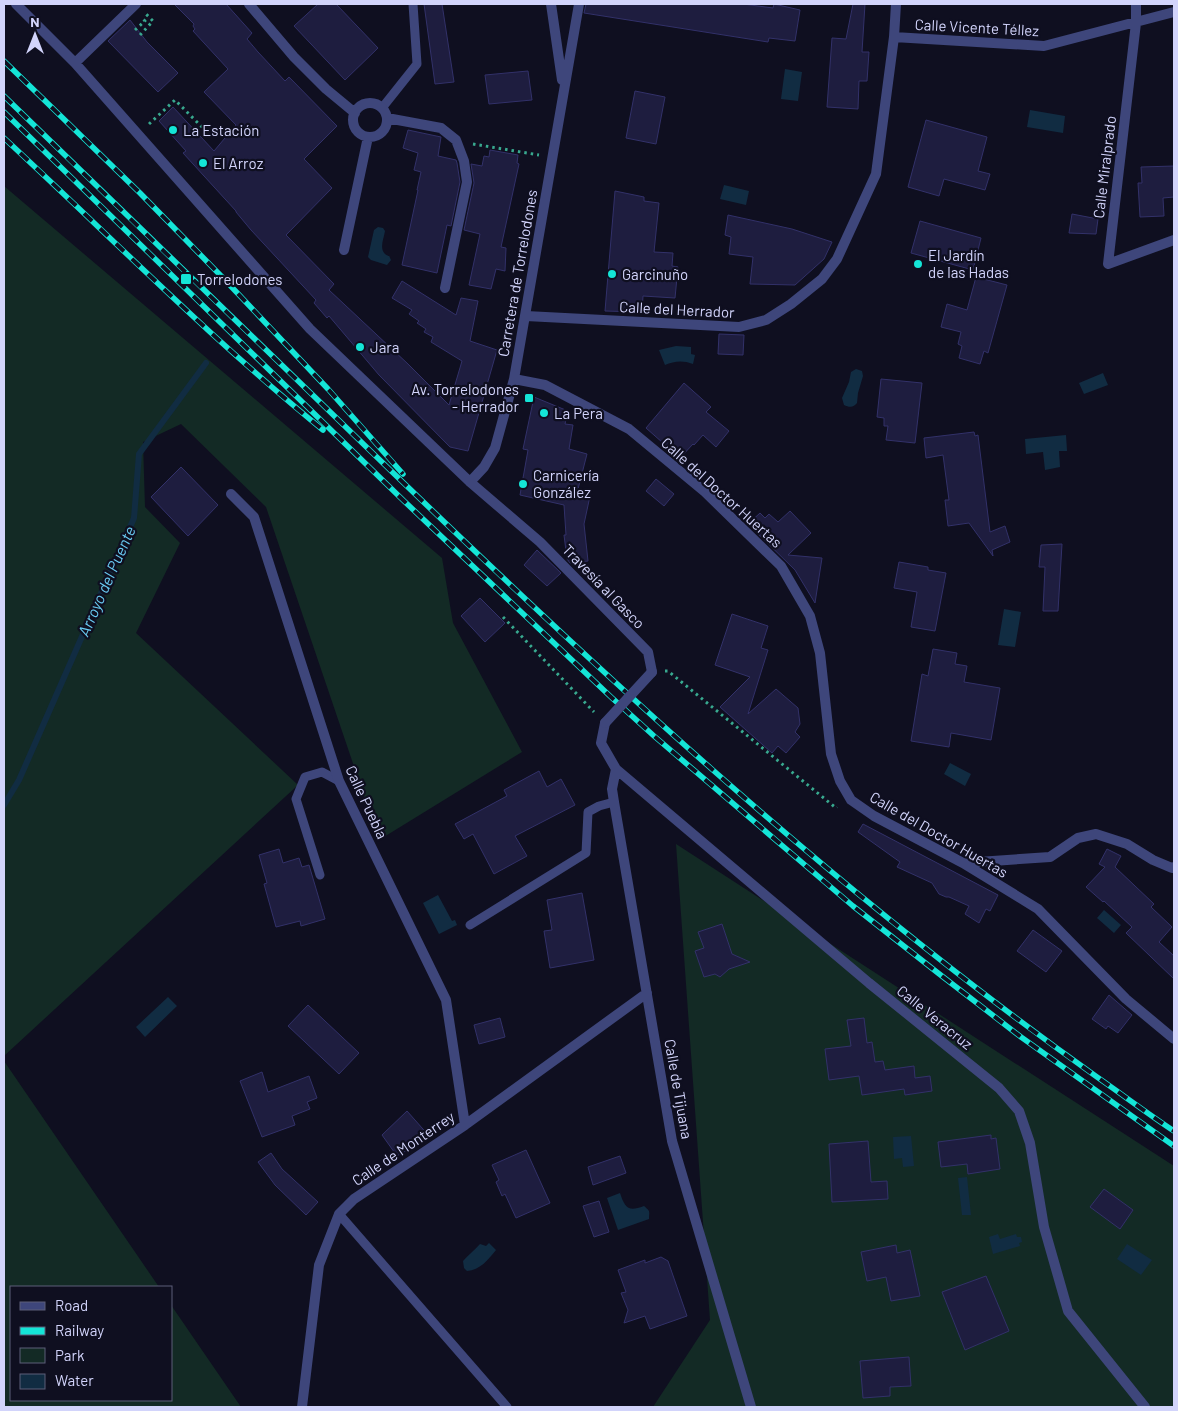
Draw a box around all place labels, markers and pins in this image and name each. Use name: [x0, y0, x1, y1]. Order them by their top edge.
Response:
place label: La Estación: [183, 121, 259, 139]
marker: La Estación: [167, 124, 179, 136]
place label: El Arroz: [213, 154, 264, 172]
marker: El Arroz: [197, 157, 209, 169]
place label: El Jardín de las Hadas: [928, 246, 1009, 281]
marker: El Jardín de las Hadas: [912, 258, 924, 270]
place label: Garcinuño: [622, 265, 688, 283]
marker: Garcinuño: [606, 268, 618, 280]
place label: Torrelodones: [197, 270, 283, 288]
marker: Torrelodones: [179, 272, 193, 286]
place label: Jara: [370, 338, 399, 356]
marker: Jara: [354, 341, 366, 353]
place label: Av. Torrelodones - Herrador: [411, 380, 520, 415]
marker: Av. Torrelodones - Herrador: [523, 392, 535, 404]
place label: La Pera: [554, 404, 603, 422]
marker: La Pera: [538, 407, 550, 419]
place label: Carnicería González: [533, 466, 599, 501]
marker: Carnicería González: [517, 478, 529, 490]

